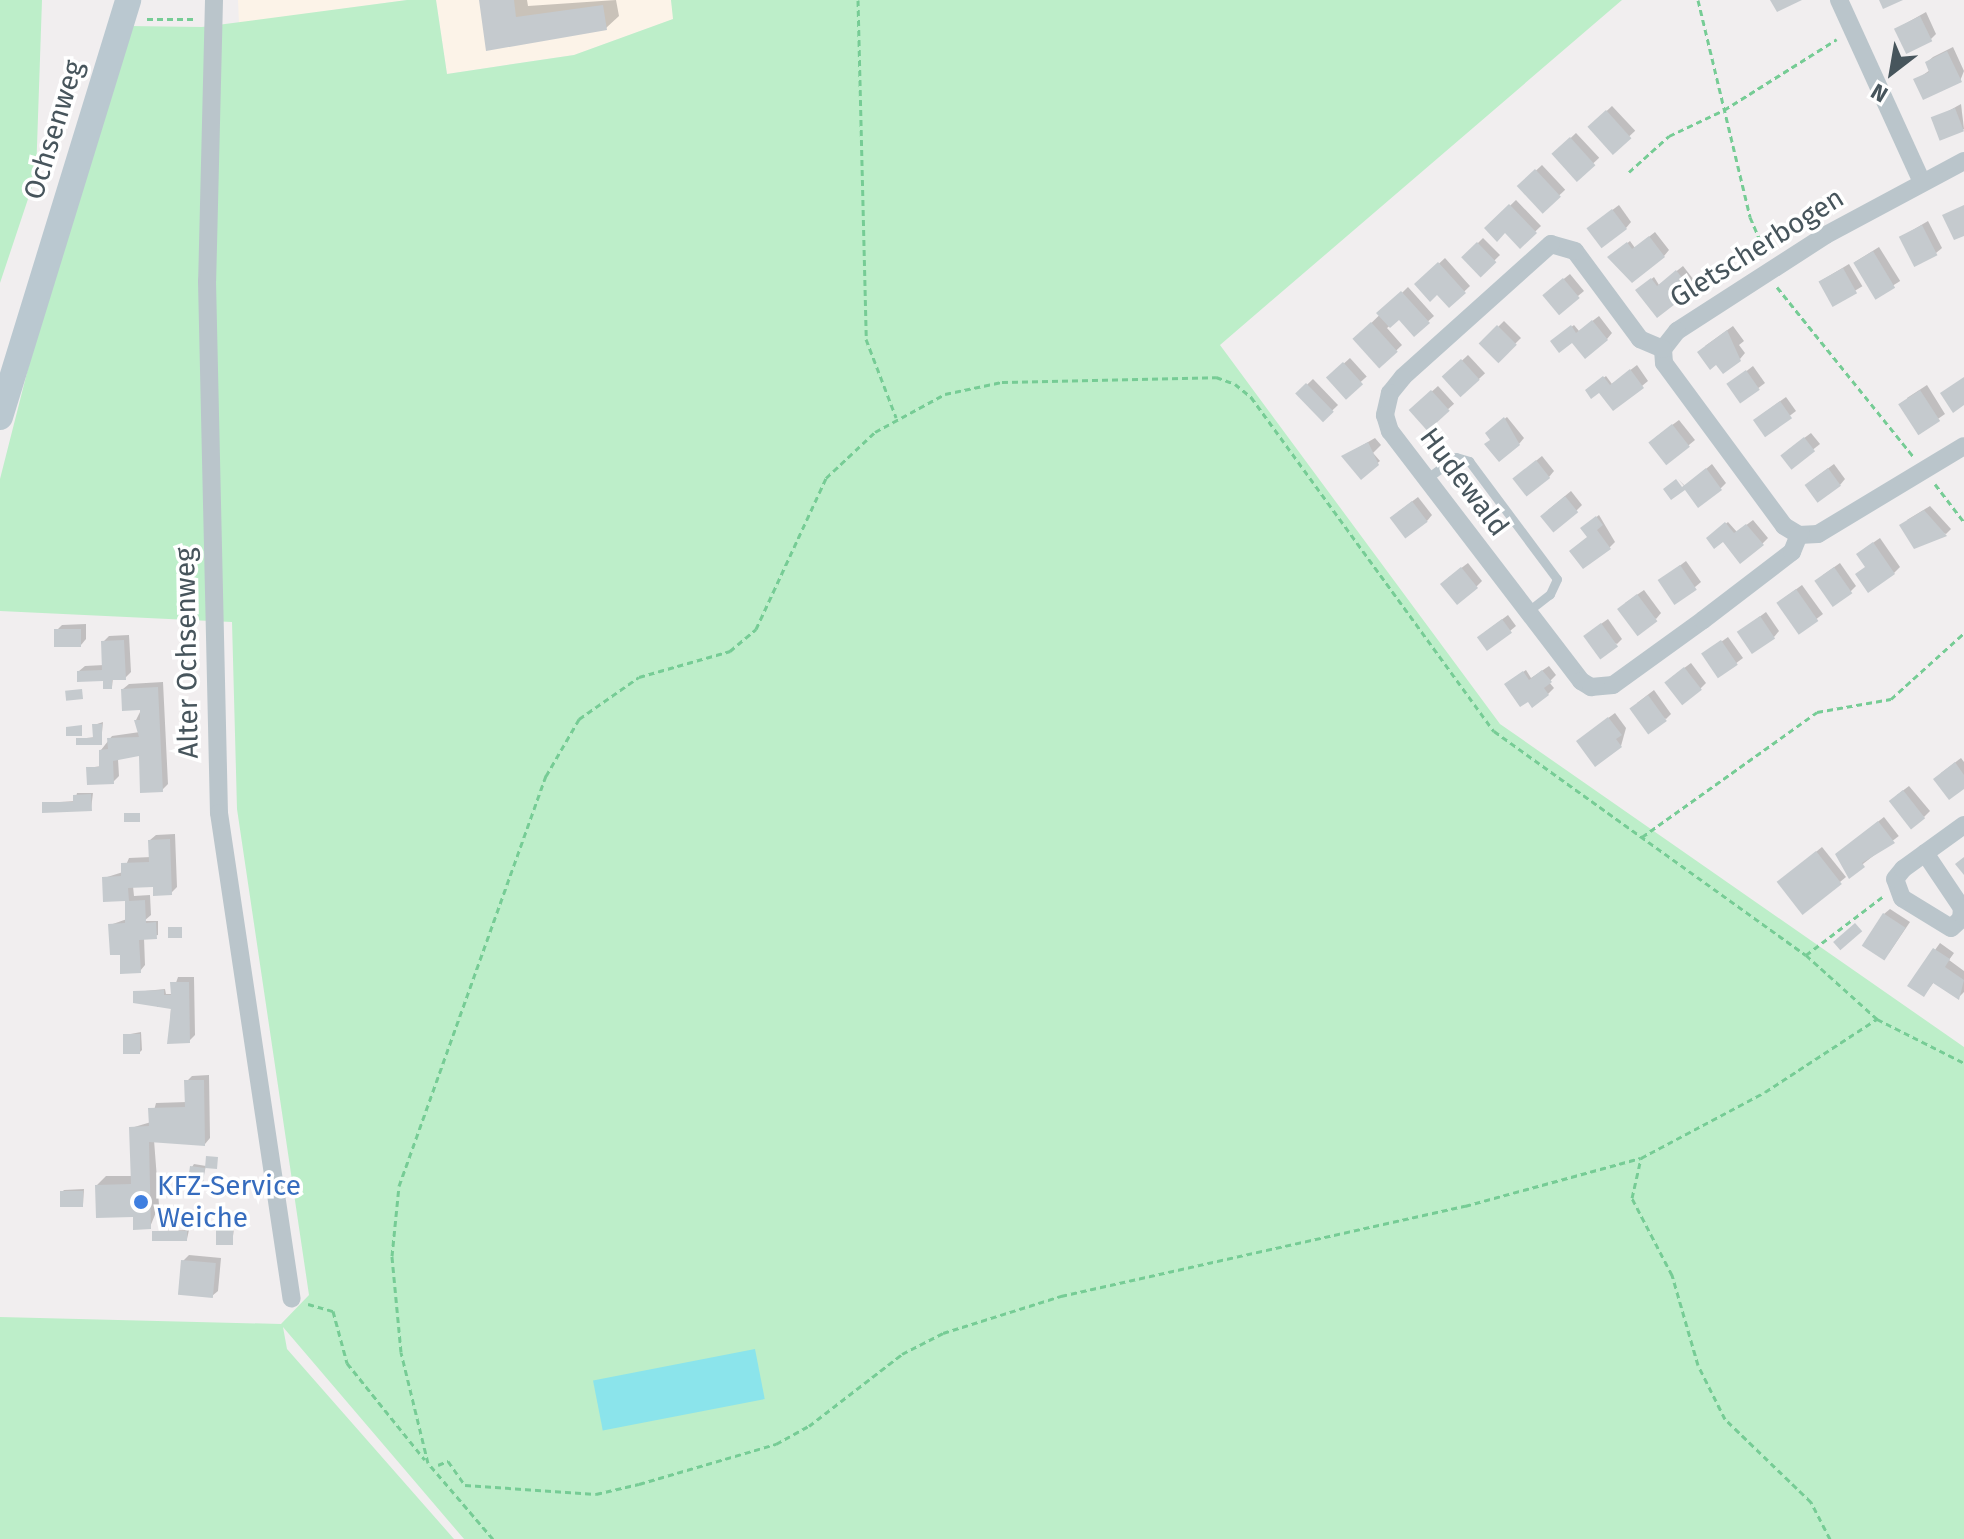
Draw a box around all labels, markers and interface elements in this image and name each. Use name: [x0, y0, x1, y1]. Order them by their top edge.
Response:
north arrow: [1852, 32, 1932, 112]
street label: Ochsenweg: [17, 56, 91, 204]
text: N: [1866, 78, 1893, 108]
street label: Gletscherbogen: [1664, 181, 1850, 315]
street label: Hudewald: [1412, 421, 1516, 543]
street label: Alter Ochsenweg: [168, 547, 206, 759]
place label: KFZ-Service Weiche: [157, 1169, 301, 1235]
marker: KFZ-Service Weiche: [132, 1193, 150, 1211]

